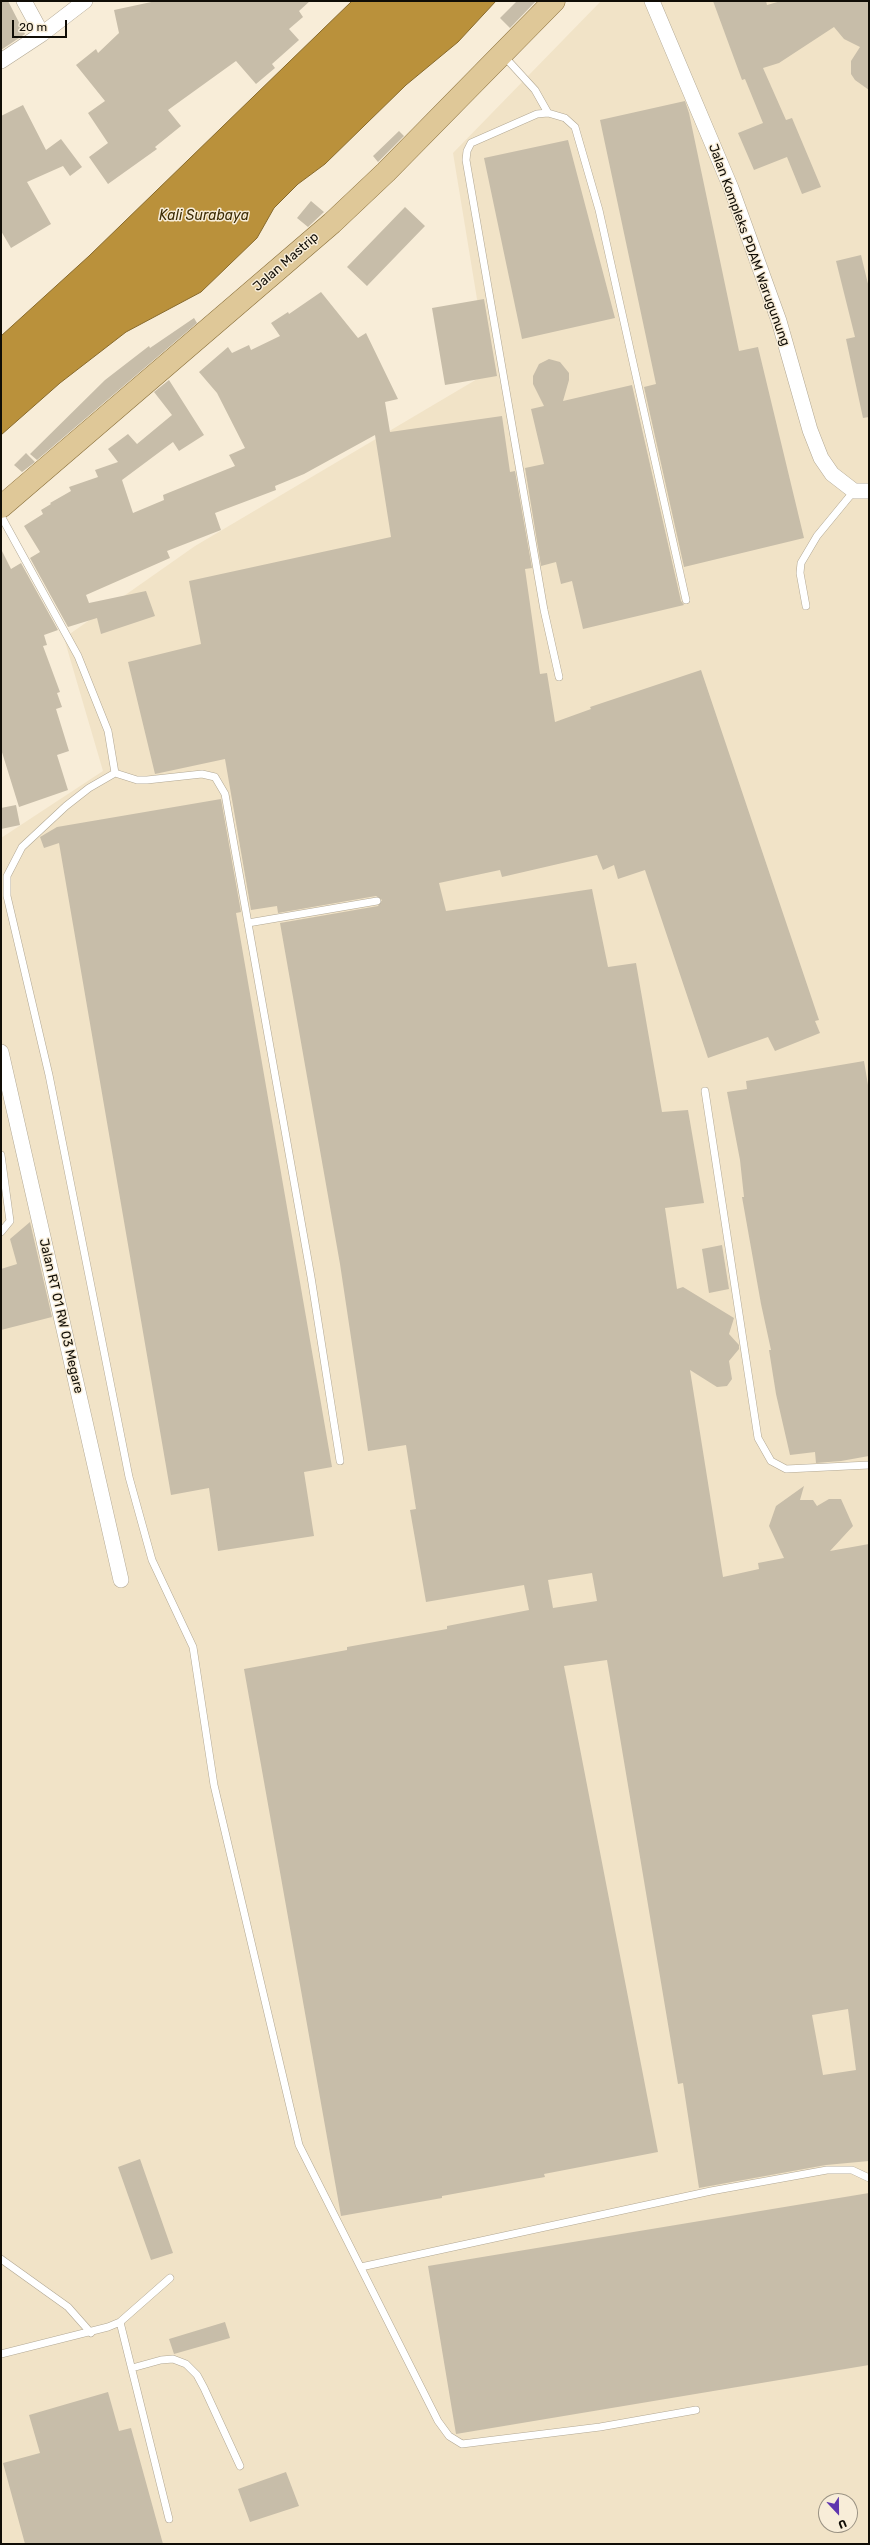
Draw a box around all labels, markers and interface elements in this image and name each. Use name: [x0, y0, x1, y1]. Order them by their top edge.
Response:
scale bar: [14, 12, 69, 38]
text: 20 m: [19, 20, 47, 34]
street label: Jalan Kompleks PDAM Warugunung: [705, 142, 793, 348]
water label: Kali Surabaya: [159, 208, 249, 224]
street label: Jalan Mastrip: [250, 229, 322, 295]
street label: Jalan RT 01 RW 03 Megare: [36, 1237, 86, 1395]
north arrow: [818, 2493, 858, 2533]
text: U: [836, 2516, 848, 2531]

